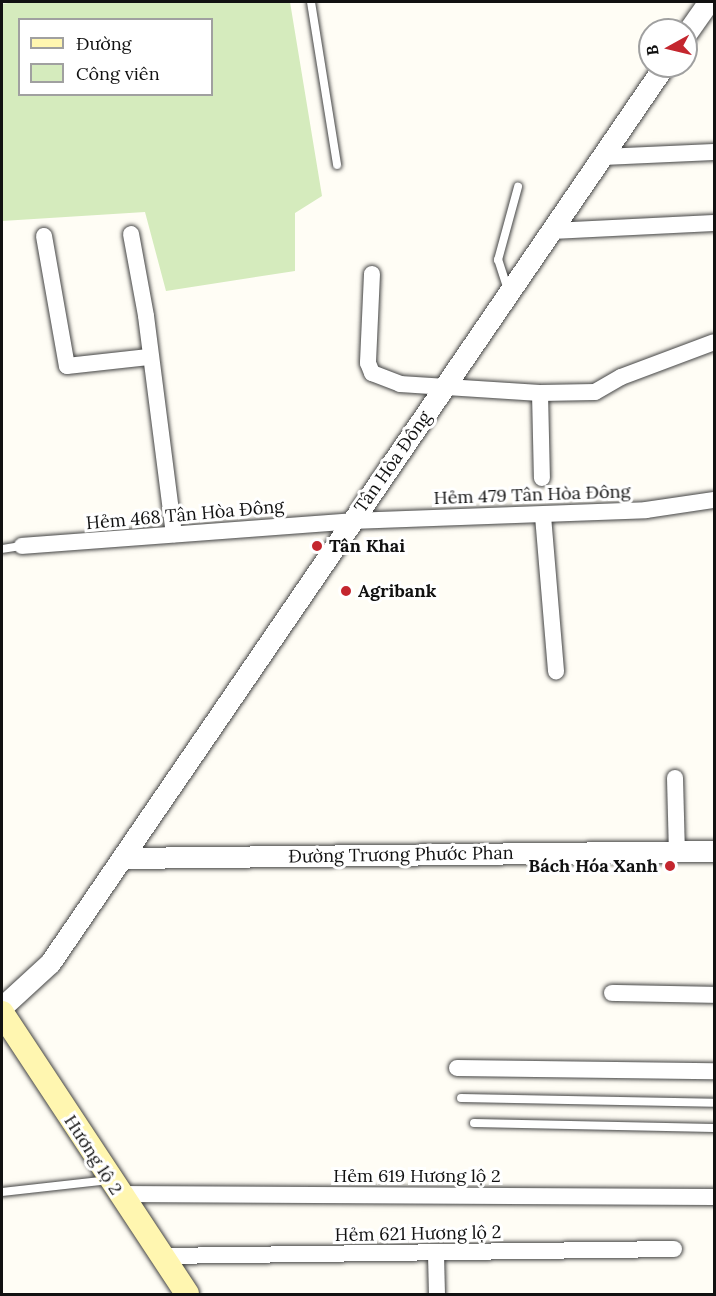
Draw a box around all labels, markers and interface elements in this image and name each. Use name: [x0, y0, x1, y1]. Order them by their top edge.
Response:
legend: [18, 18, 213, 96]
north arrow: [638, 18, 698, 78]
text: Đường: [76, 32, 132, 55]
text: B: [642, 44, 663, 57]
text: Công viên: [76, 62, 160, 85]
street label: Tân Hòa Đông: [350, 407, 436, 517]
street label: Hẻm 479 Tân Hòa Đông: [433, 481, 631, 509]
street label: Hẻm 468 Tân Hòa Đông: [85, 496, 285, 534]
place label: Tân Khai: [329, 535, 405, 557]
marker: Tân Khai: [310, 539, 324, 553]
place label: Agribank: [358, 580, 436, 602]
marker: Agribank: [339, 584, 353, 598]
street label: Đường Trương Phước Phan: [288, 842, 514, 868]
place label: Bách Hóa Xanh: [528, 855, 658, 877]
marker: Bách Hóa Xanh: [663, 859, 677, 873]
street label: Hương lộ 2: [59, 1111, 127, 1199]
street label: Hẻm 619 Hương lộ 2: [333, 1165, 501, 1187]
street label: Hẻm 621 Hương lộ 2: [334, 1222, 502, 1246]

